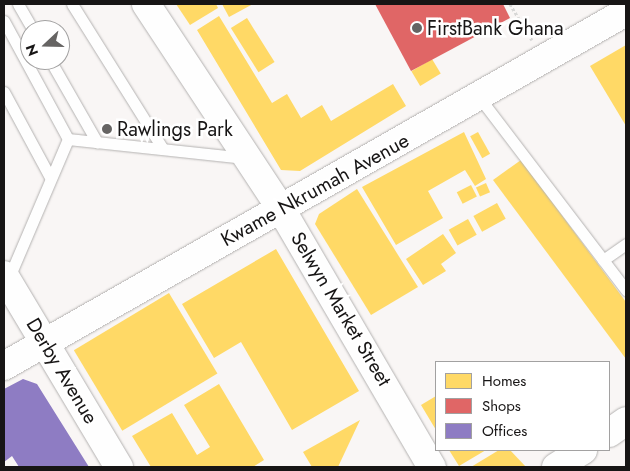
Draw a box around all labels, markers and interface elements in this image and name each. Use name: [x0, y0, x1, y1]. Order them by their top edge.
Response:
place label: FirstBank Ghana: [427, 16, 564, 40]
north arrow: [20, 20, 70, 70]
marker: FirstBank Ghana: [411, 22, 423, 34]
text: N: [21, 41, 43, 59]
place label: Rawlings Park: [117, 117, 233, 141]
marker: Rawlings Park: [101, 123, 113, 135]
street label: Kwame Nkrumah Avenue: [217, 128, 413, 252]
street label: Selwyn Market Street: [286, 228, 396, 390]
street label: Derby Avenue: [21, 314, 103, 428]
legend: [435, 361, 610, 451]
text: Homes: [482, 370, 526, 392]
text: Shops: [482, 395, 521, 417]
text: Offices: [482, 420, 527, 442]

